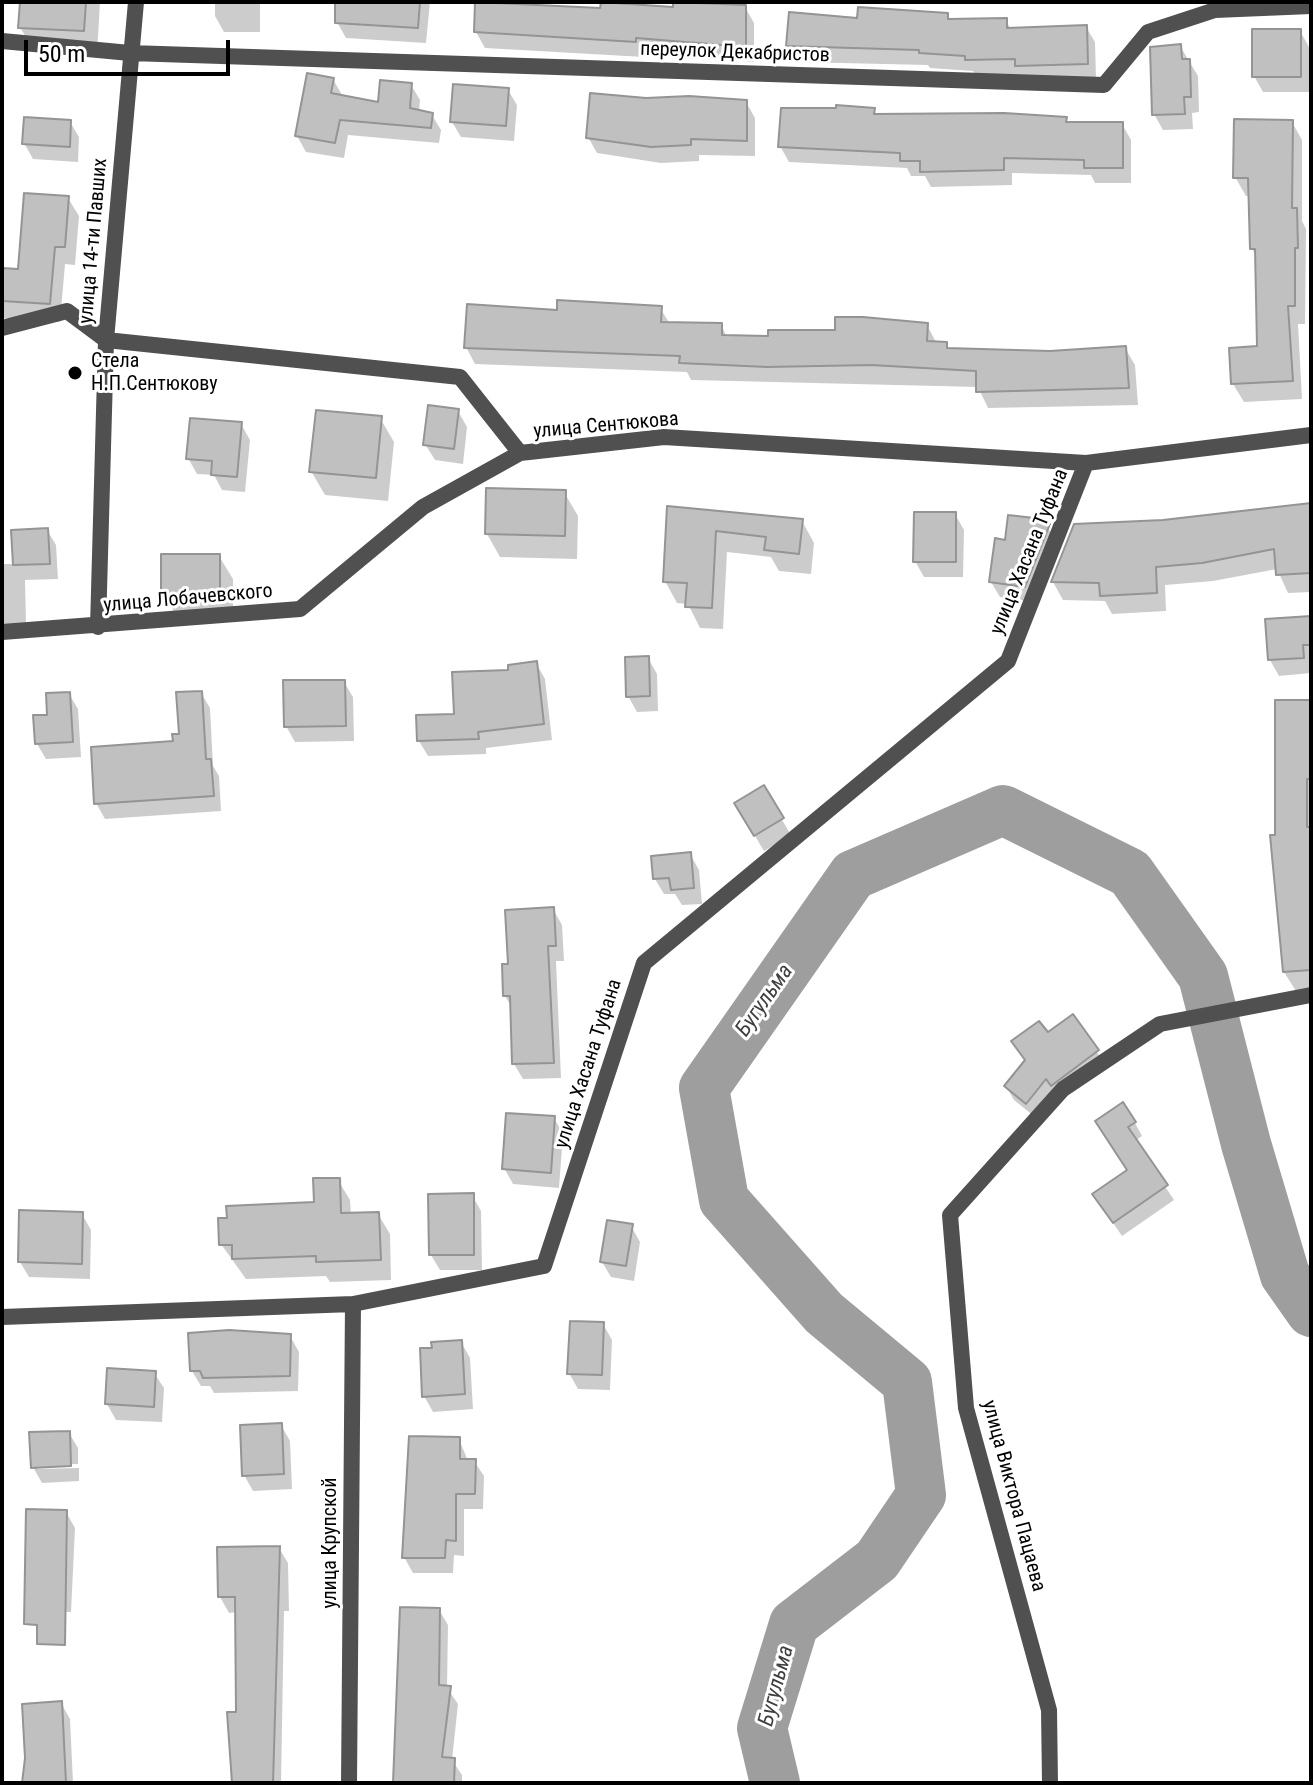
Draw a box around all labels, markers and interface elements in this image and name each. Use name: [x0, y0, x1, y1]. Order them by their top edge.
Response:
scale bar: [28, 24, 234, 74]
street label: переулок Декабристов: [640, 38, 830, 68]
text: 50 m: [38, 40, 85, 68]
street label: улица 14-ти Павших: [75, 157, 113, 325]
place label: Стела Н.П.Сентюкову: [91, 350, 218, 397]
marker: Стела Н.П.Сентюкову: [66, 364, 84, 382]
street label: улица Сентюкова: [532, 408, 680, 444]
street label: улица Хасана Туфана: [986, 466, 1074, 638]
street label: улица Лобачевского: [102, 580, 274, 618]
water label: Бугульма: [731, 960, 799, 1042]
street label: улица Хасана Туфана: [550, 976, 628, 1152]
street label: улица Виктора Пацаева: [976, 1398, 1050, 1594]
street label: улица Крупской: [319, 1477, 343, 1609]
water label: Бугульма: [754, 1643, 800, 1729]

